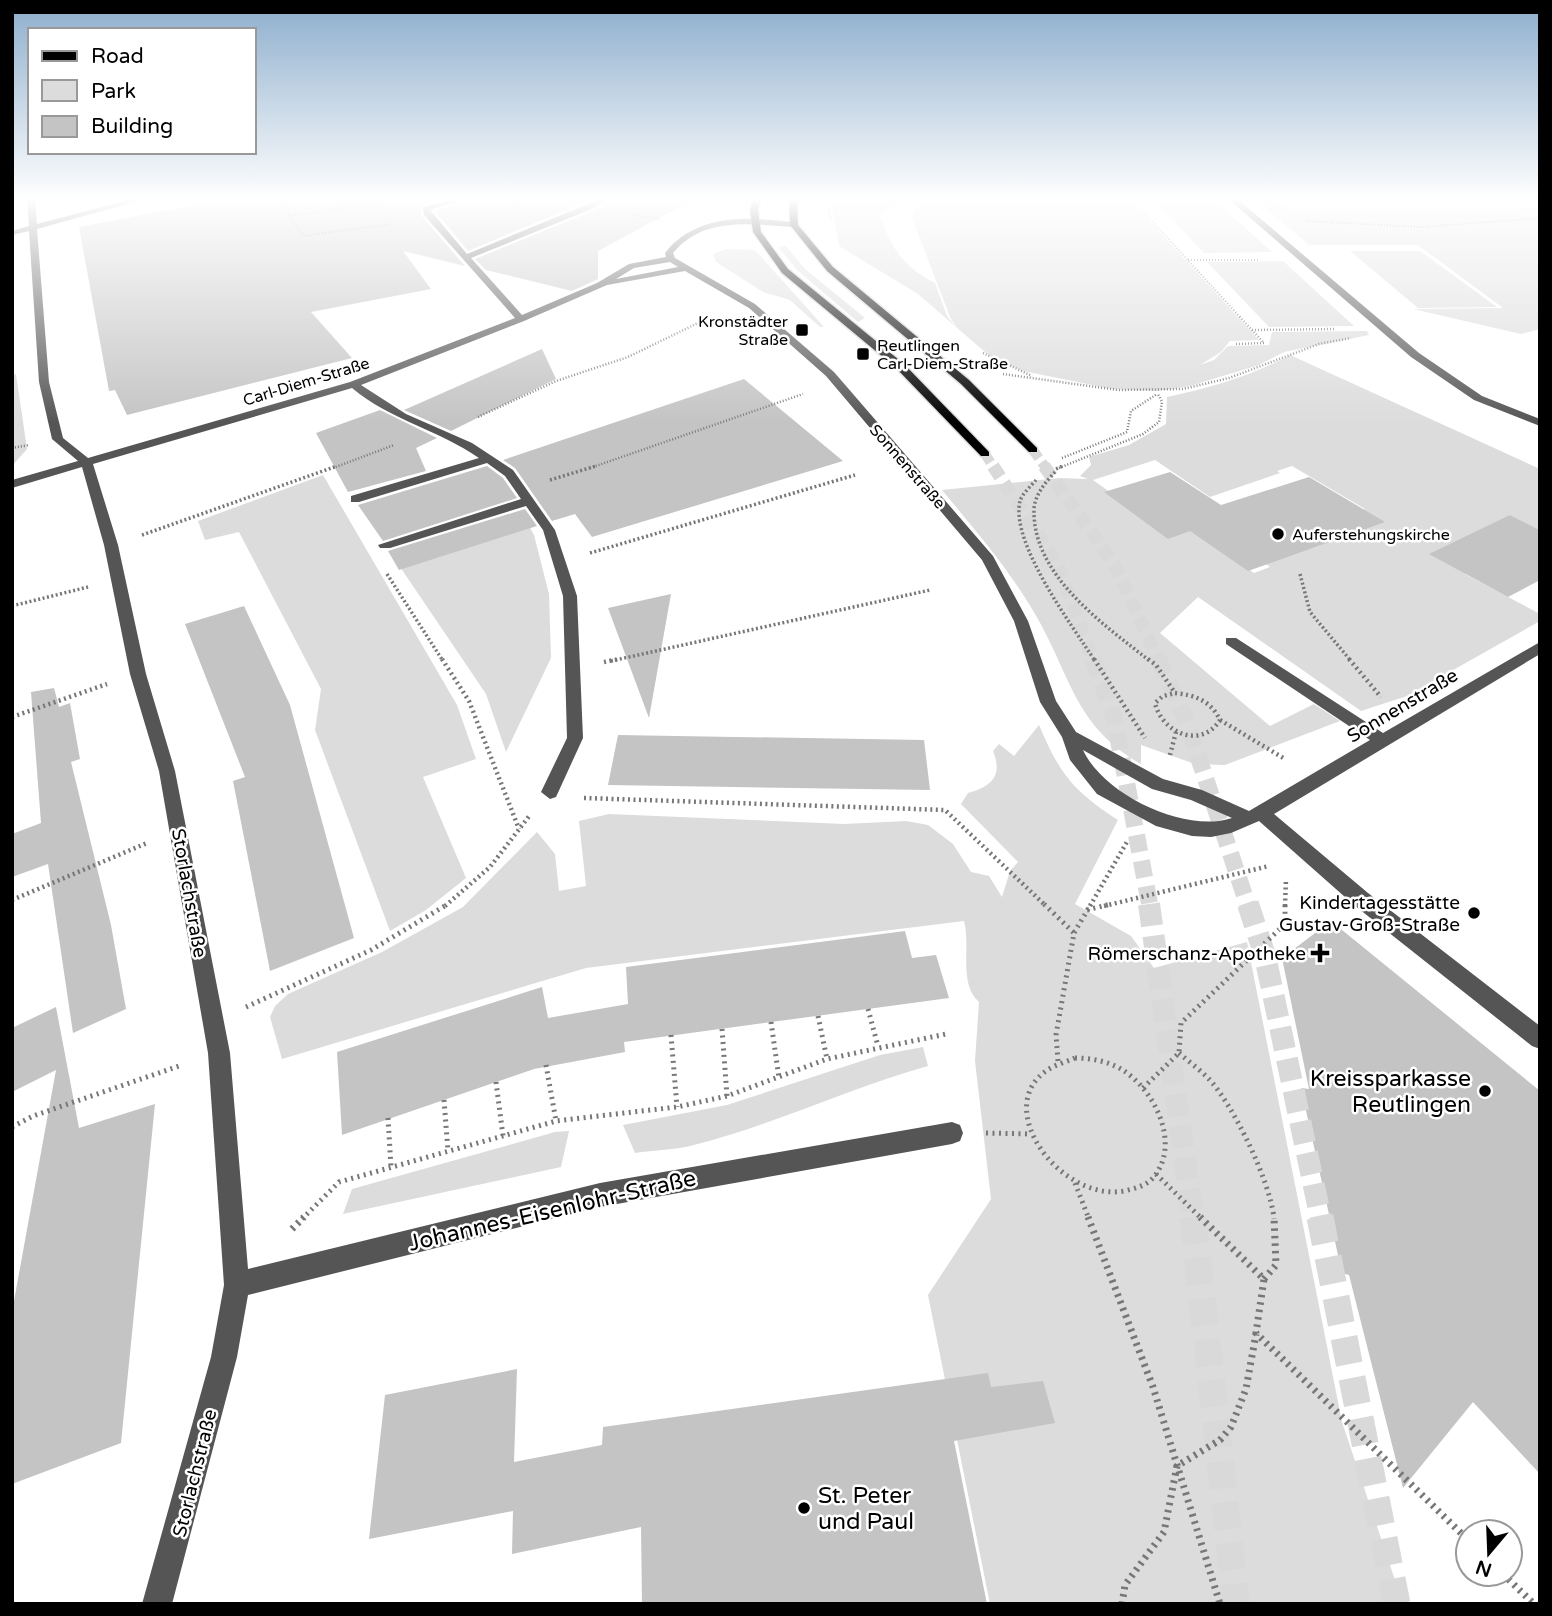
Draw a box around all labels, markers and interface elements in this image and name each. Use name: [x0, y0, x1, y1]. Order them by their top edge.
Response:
legend: [28, 28, 256, 154]
text: Road: [91, 44, 144, 69]
text: Park: [91, 79, 136, 104]
text: Building: [91, 114, 173, 139]
place label: Kronstädter Straße: [698, 312, 789, 350]
marker: Kronstädter Straße: [794, 322, 810, 338]
place label: Reutlingen Carl-Diem-Straße: [877, 336, 1008, 374]
marker: Reutlingen Carl-Diem-Straße: [855, 346, 871, 362]
street label: Carl-Diem-Straße: [241, 353, 372, 411]
street label: Sonnenstraße: [865, 420, 949, 513]
place label: Auferstehungskirche: [1292, 525, 1450, 545]
marker: Auferstehungskirche: [1270, 526, 1286, 542]
street label: Sonnenstraße: [1343, 664, 1462, 748]
street label: Storlachstraße: [167, 827, 211, 960]
place label: Kindertagesstätte Gustav-Groß-Straße: [1279, 892, 1460, 936]
marker: Kindertagesstätte Gustav-Groß-Straße: [1466, 905, 1482, 921]
place label: Römerschanz-Apotheke: [1087, 943, 1306, 965]
marker: Römerschanz-Apotheke: [1312, 945, 1328, 961]
place label: Kreissparkasse Reutlingen: [1310, 1065, 1471, 1119]
marker: Kreissparkasse Reutlingen: [1477, 1083, 1493, 1099]
street label: Johannes-Eisenlohr-Straße: [406, 1164, 699, 1258]
street label: Storlachstraße: [168, 1407, 221, 1539]
place label: St. Peter und Paul: [818, 1482, 914, 1536]
marker: St. Peter und Paul: [796, 1500, 812, 1516]
north arrow: [1454, 1518, 1524, 1588]
text: N: [1473, 1555, 1495, 1581]

